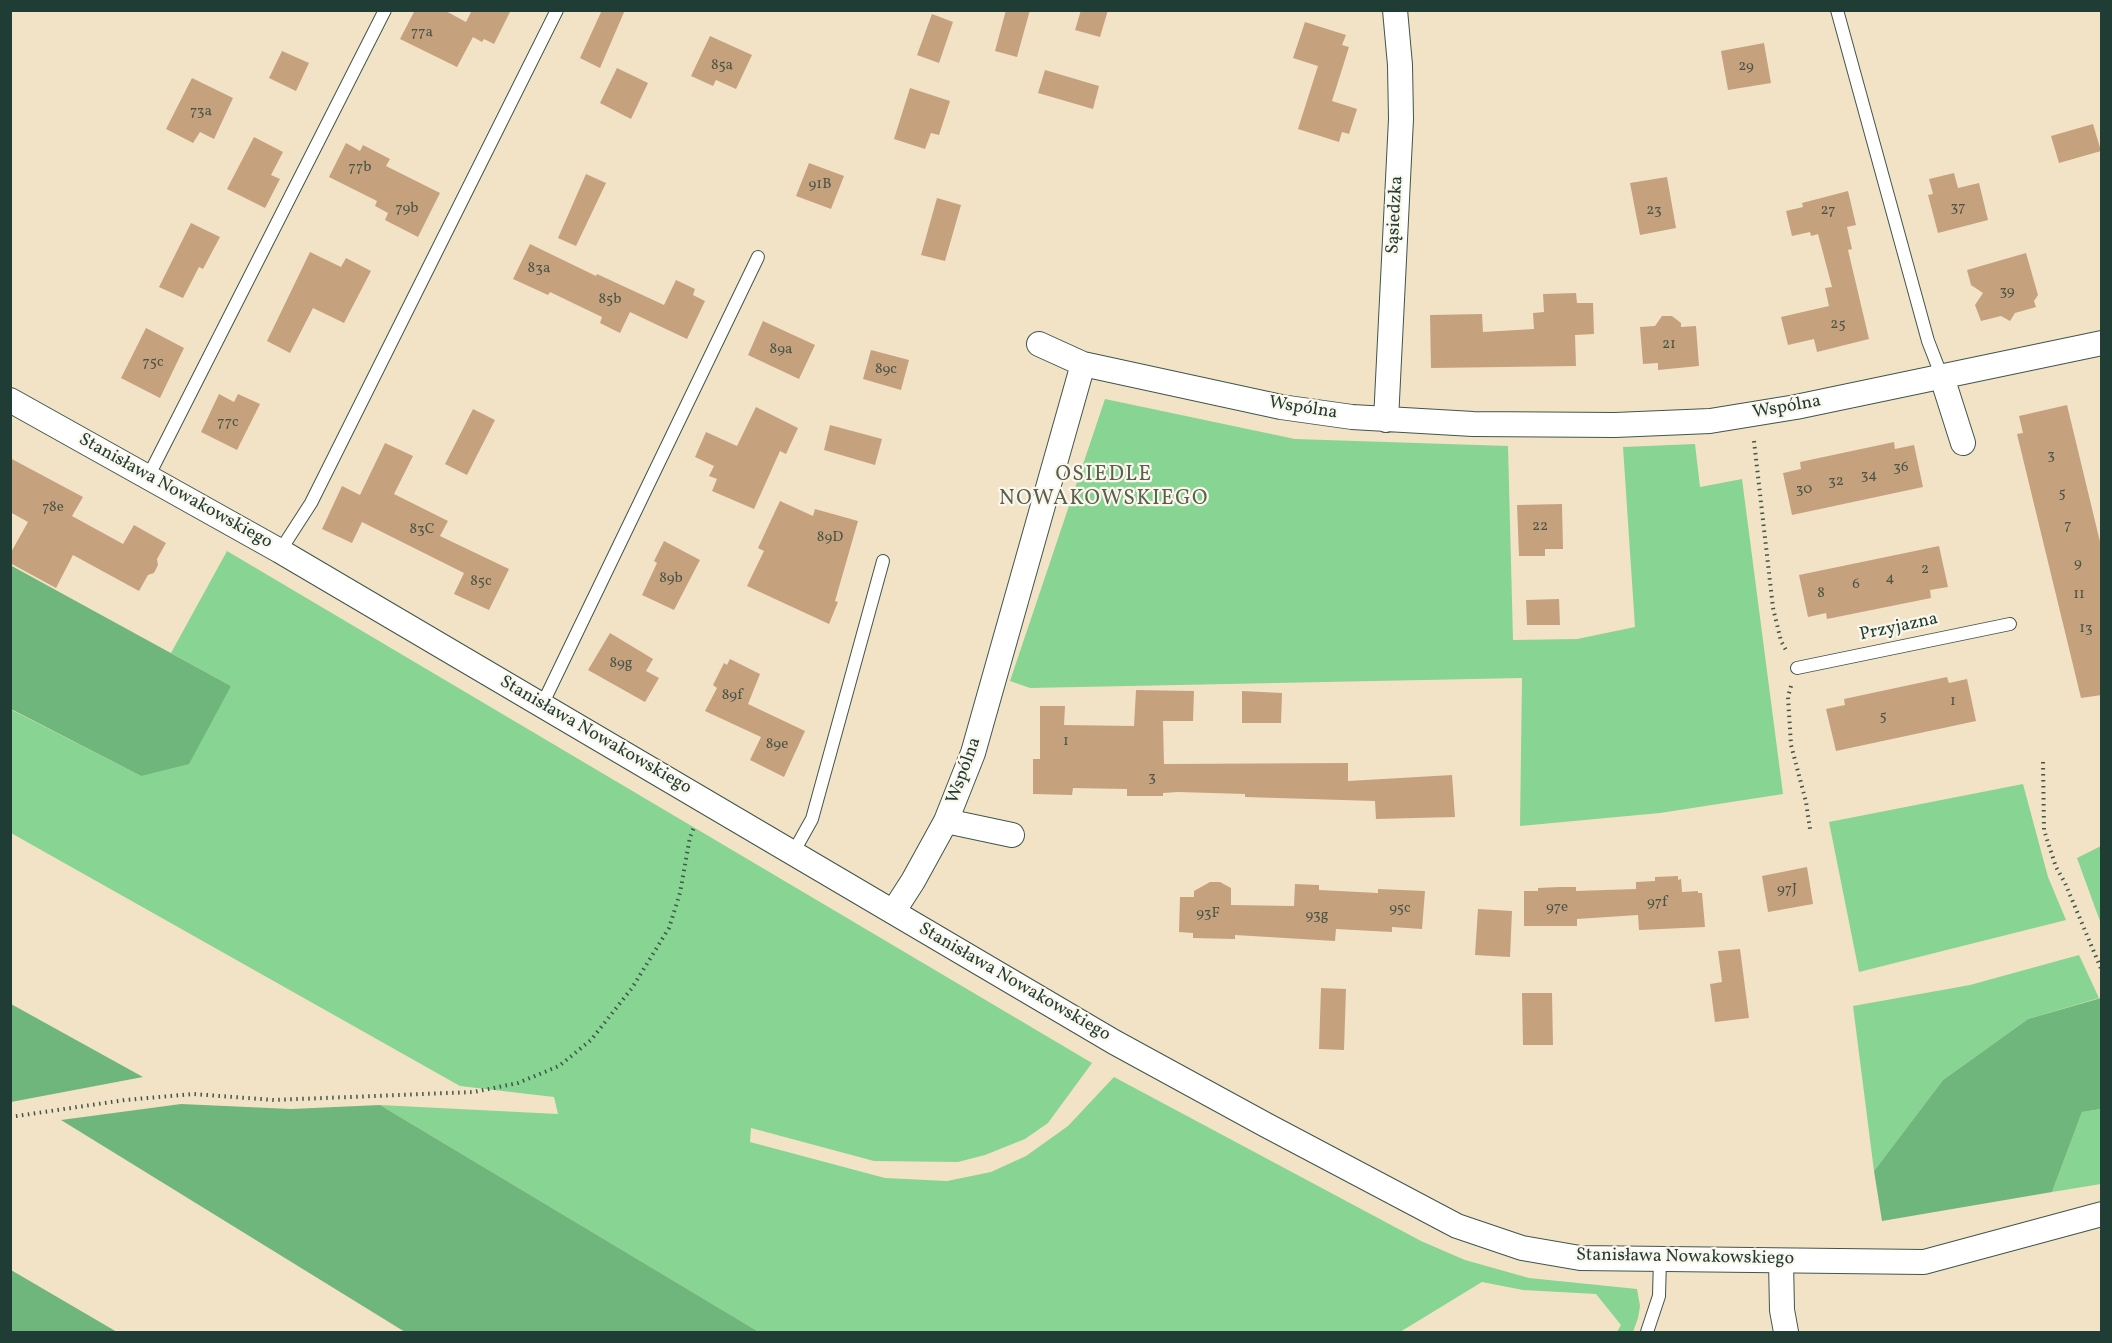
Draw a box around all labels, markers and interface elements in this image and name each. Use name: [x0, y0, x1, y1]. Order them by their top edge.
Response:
house number: 77a: [411, 24, 433, 42]
house number: 85a: [711, 57, 733, 75]
house number: 29: [1738, 58, 1754, 76]
house number: 73a: [190, 103, 212, 121]
house number: 77b: [349, 159, 371, 177]
street label: Sąsiedzka: [1383, 175, 1409, 255]
house number: 91B: [809, 176, 831, 194]
house number: 37: [1951, 199, 1965, 217]
house number: 79b: [395, 200, 419, 218]
house number: 23: [1646, 202, 1662, 220]
house number: 27: [1821, 202, 1835, 220]
house number: 83a: [528, 260, 550, 278]
house number: 39: [1999, 283, 2015, 301]
house number: 85b: [599, 291, 621, 309]
house number: 25: [1830, 316, 1846, 334]
house number: 21: [1662, 336, 1676, 354]
house number: 89a: [770, 341, 792, 359]
house number: 75c: [142, 354, 164, 372]
house number: 89c: [875, 361, 897, 379]
street label: Wspólna: [1751, 391, 1823, 425]
street label: Wspólna: [1267, 393, 1339, 425]
house number: 77c: [217, 414, 239, 432]
street label: Stanisława Nowakowskiego: [74, 430, 276, 554]
house number: 3: [2047, 447, 2055, 465]
house number: 36: [1893, 459, 1909, 477]
district label: OSIEDLE NOWAKOWSKIEGO: [999, 463, 1209, 513]
house number: 34: [1861, 467, 1877, 485]
house number: 32: [1828, 473, 1844, 491]
house number: 30: [1796, 481, 1812, 499]
house number: 5: [2058, 485, 2066, 503]
house number: 78e: [42, 499, 64, 517]
house number: 7: [2064, 517, 2072, 535]
house number: 22: [1532, 518, 1548, 536]
house number: 83C: [409, 521, 435, 539]
house number: 89D: [817, 529, 843, 547]
house number: 9: [2074, 555, 2082, 573]
house number: 2: [1921, 561, 1929, 579]
house number: 89b: [659, 570, 683, 588]
house number: 4: [1886, 570, 1894, 588]
house number: 85c: [470, 573, 492, 591]
house number: 6: [1852, 576, 1860, 594]
house number: 8: [1817, 585, 1825, 603]
house number: 11: [2073, 586, 2085, 604]
street label: Przyjazna: [1858, 609, 1940, 647]
house number: 13: [2079, 620, 2093, 638]
house number: 89g: [609, 655, 633, 673]
street label: Stanisława Nowakowskiego: [495, 672, 695, 800]
house number: 89f: [722, 687, 742, 705]
house number: 1: [1950, 693, 1956, 711]
house number: 5: [1879, 708, 1887, 726]
house number: 1: [1063, 733, 1069, 751]
street label: Wspólna: [943, 735, 987, 807]
house number: 89e: [766, 736, 788, 754]
house number: 3: [1148, 769, 1156, 787]
house number: 97J: [1777, 881, 1797, 899]
house number: 97f: [1647, 894, 1667, 912]
house number: 97e: [1546, 899, 1568, 917]
house number: 95c: [1389, 900, 1411, 918]
house number: 93F: [1196, 905, 1220, 923]
house number: 93g: [1306, 907, 1328, 925]
street label: Stanisława Nowakowskiego: [914, 919, 1114, 1047]
street label: Stanisława Nowakowskiego: [1576, 1245, 1794, 1271]

